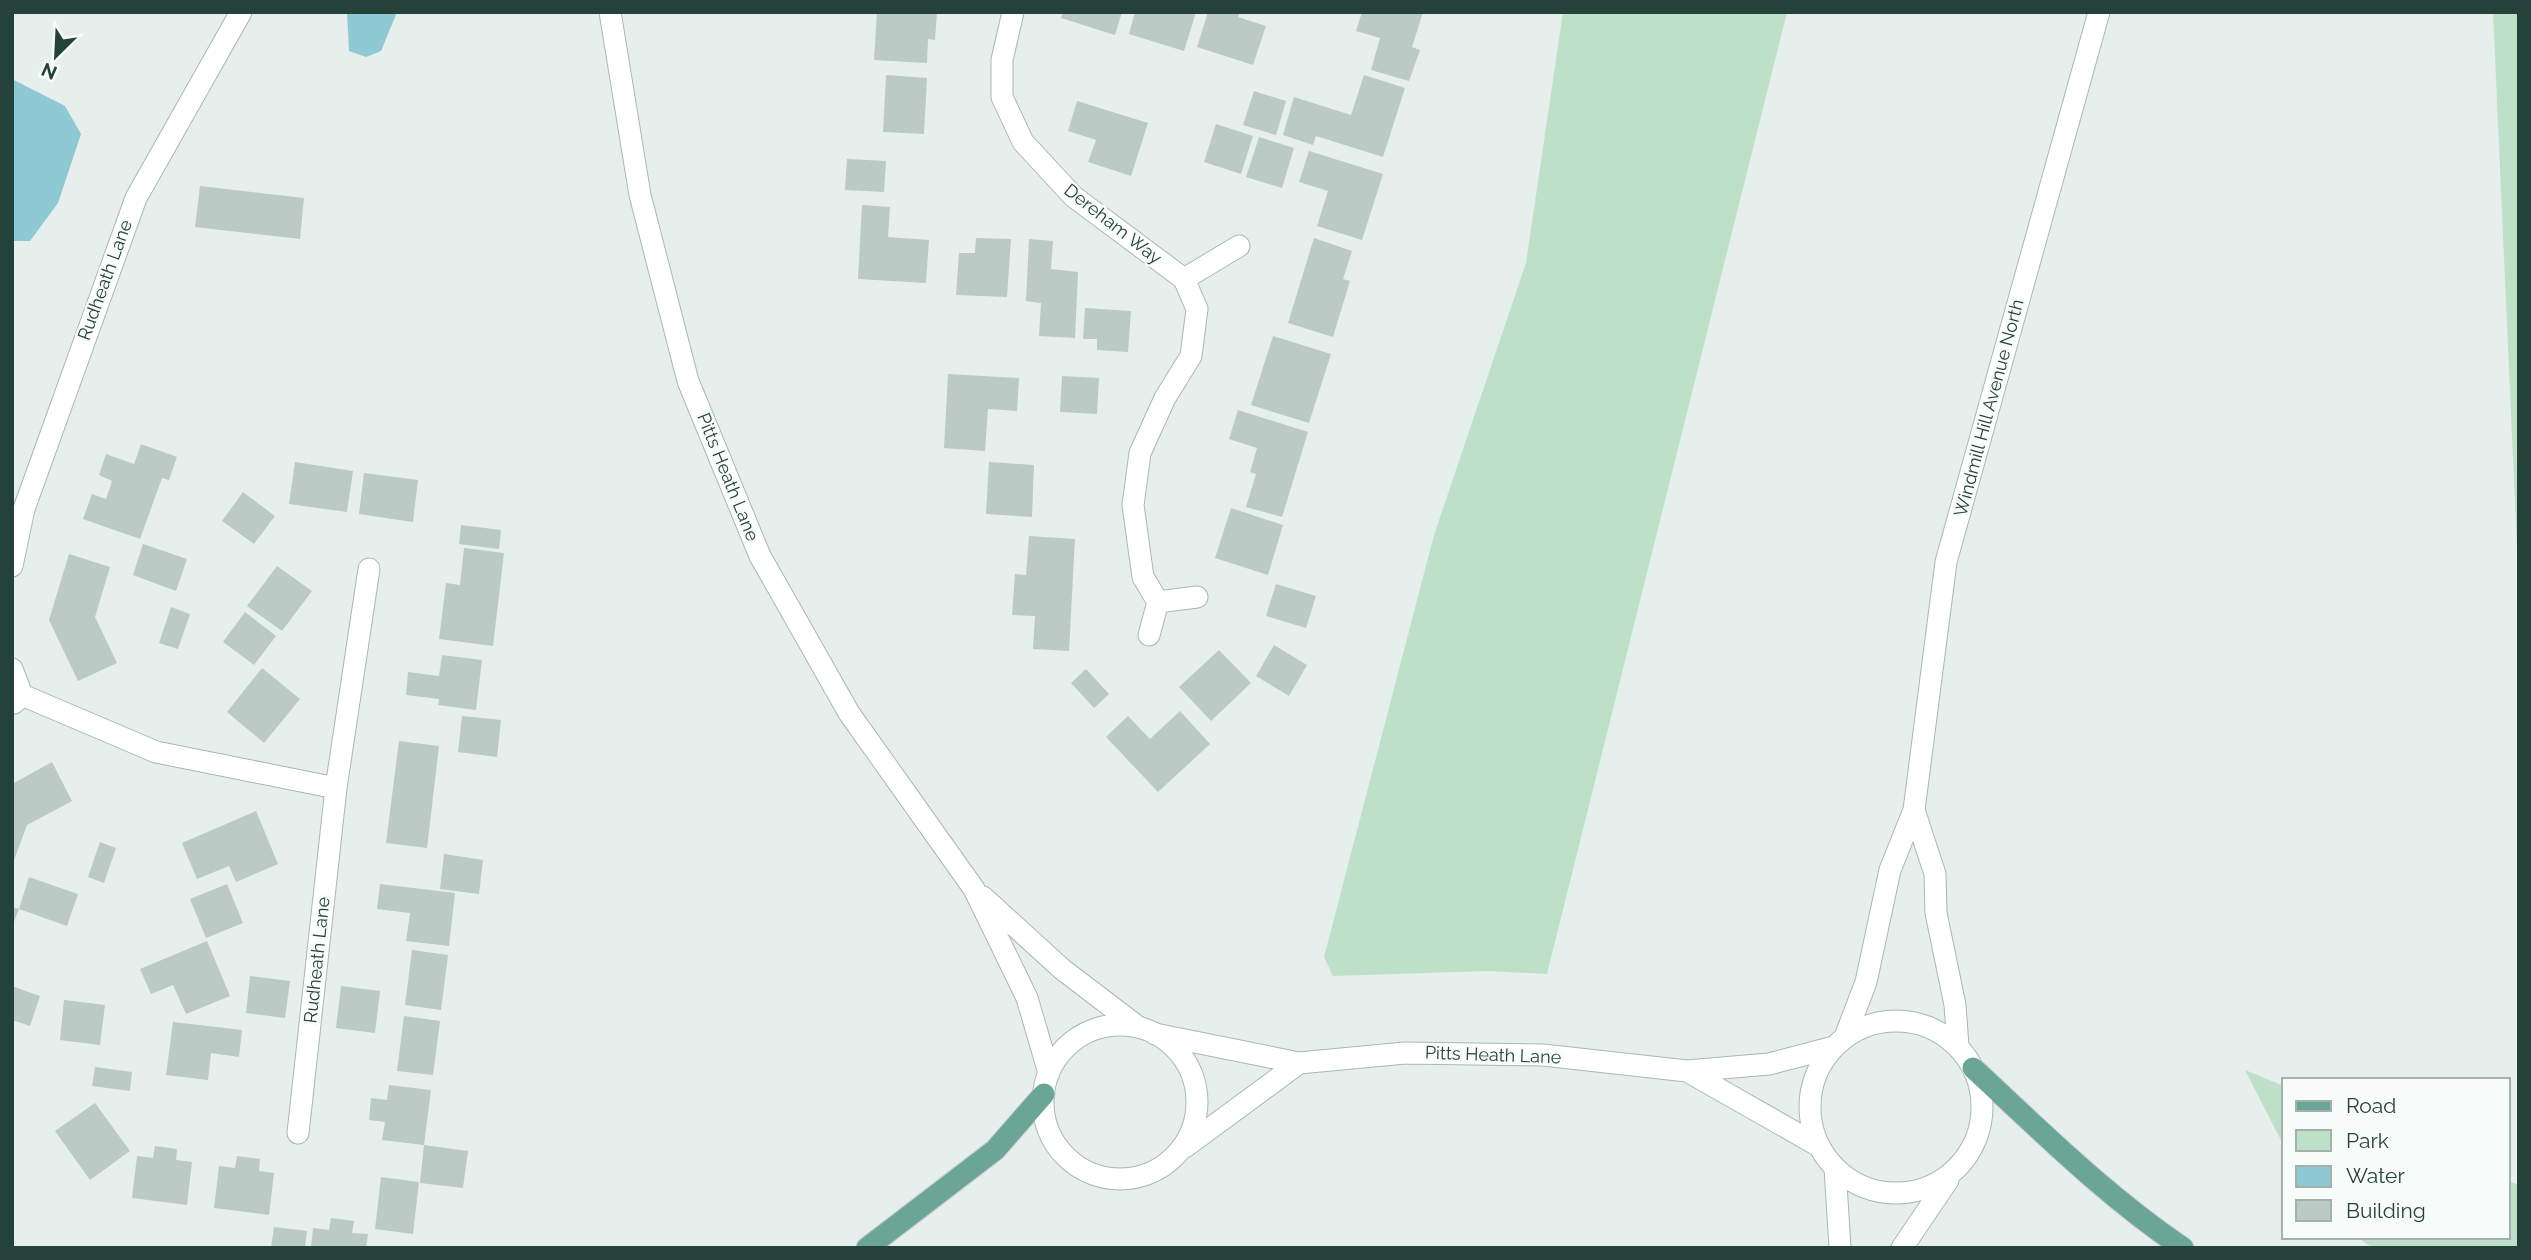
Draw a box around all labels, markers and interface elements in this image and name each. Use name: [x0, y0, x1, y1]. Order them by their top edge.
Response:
north arrow: [21, 21, 91, 91]
text: N: [38, 59, 60, 85]
street label: Dereham Way: [1060, 179, 1166, 268]
street label: Rudheath Lane: [73, 216, 136, 343]
street label: Windmill Hill Avenue North: [1949, 297, 2028, 519]
street label: Pitts Heath Lane: [693, 410, 764, 544]
street label: Rudheath Lane: [299, 895, 334, 1024]
street label: Pitts Heath Lane: [1424, 1042, 1562, 1067]
legend: [2282, 1078, 2510, 1239]
text: Road: [2346, 1093, 2396, 1118]
text: Park: [2346, 1128, 2389, 1153]
text: Water: [2346, 1163, 2405, 1188]
text: Building: [2346, 1198, 2426, 1223]

